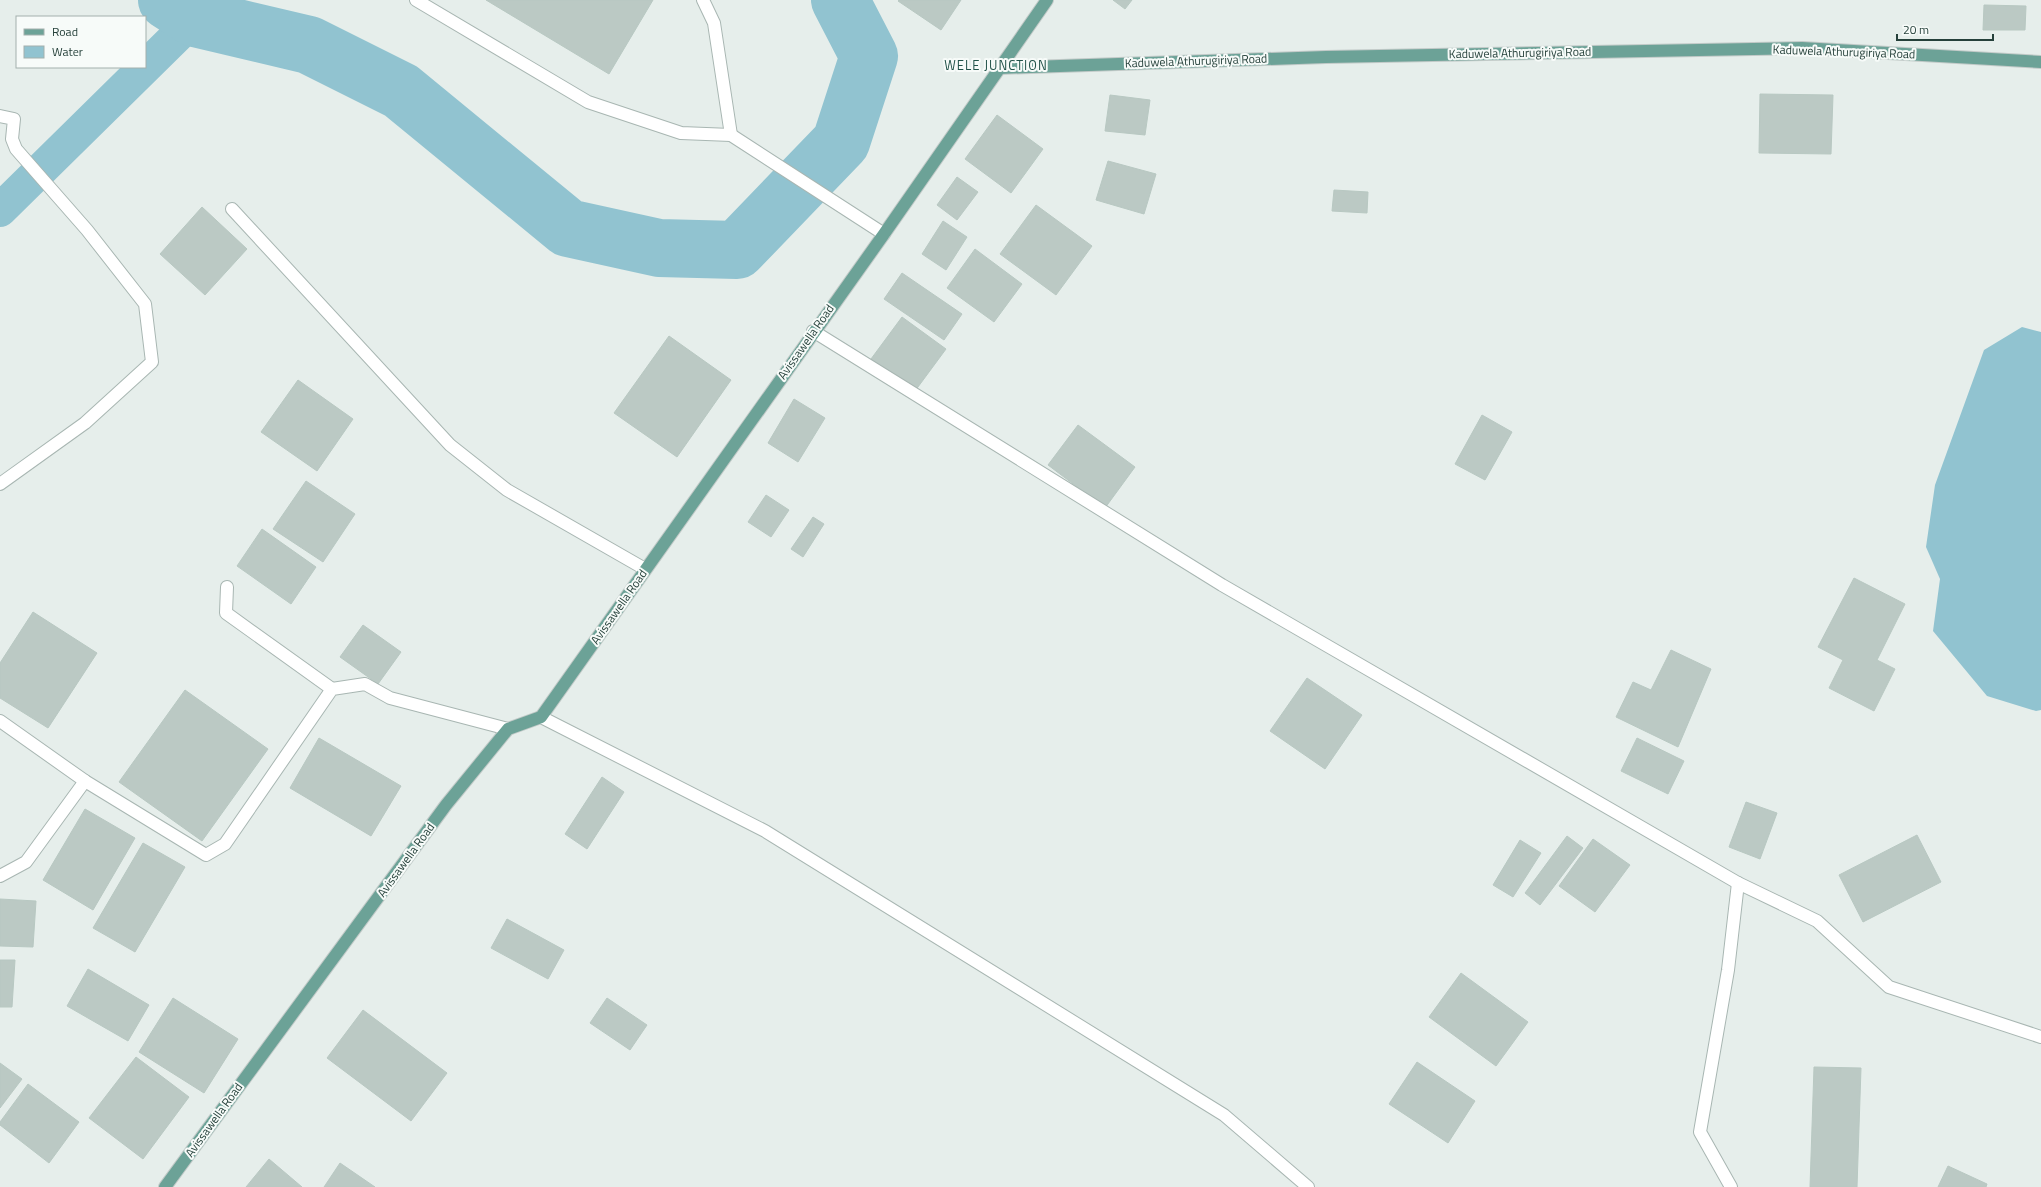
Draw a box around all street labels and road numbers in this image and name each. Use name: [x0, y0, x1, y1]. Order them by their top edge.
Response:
street label: Kaduwela Athurugiriya Road: [1772, 40, 1916, 63]
street label: Kaduwela Athurugiriya Road: [1449, 42, 1591, 63]
street label: Kaduwela Athurugiriya Road: [1124, 49, 1268, 72]
street label: Avissawella Road: [773, 300, 839, 383]
street label: Avissawella Road: [586, 565, 652, 648]
street label: Avissawella Road: [372, 819, 439, 901]
street label: Avissawella Road: [180, 1079, 247, 1161]

